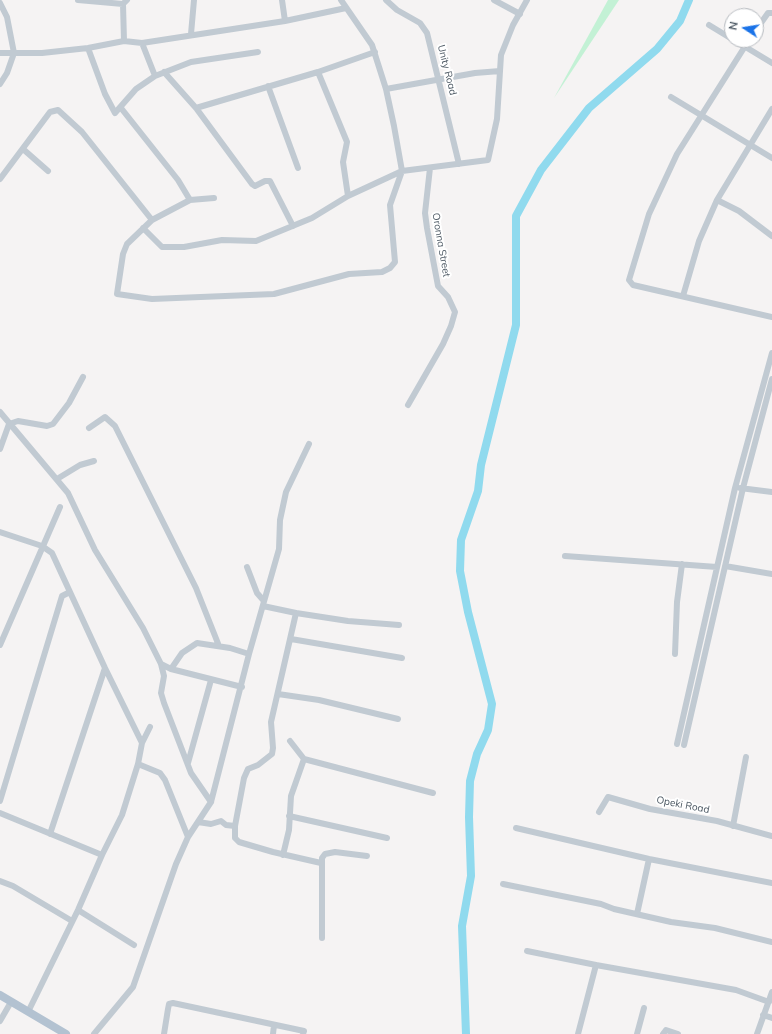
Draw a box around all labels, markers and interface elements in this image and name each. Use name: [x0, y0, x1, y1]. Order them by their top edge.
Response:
north arrow: [724, 8, 764, 48]
text: N: [726, 20, 741, 31]
street label: Unity Road: [435, 44, 459, 96]
street label: Oronna Street: [429, 212, 453, 278]
street label: Opeki Road: [655, 794, 711, 816]

